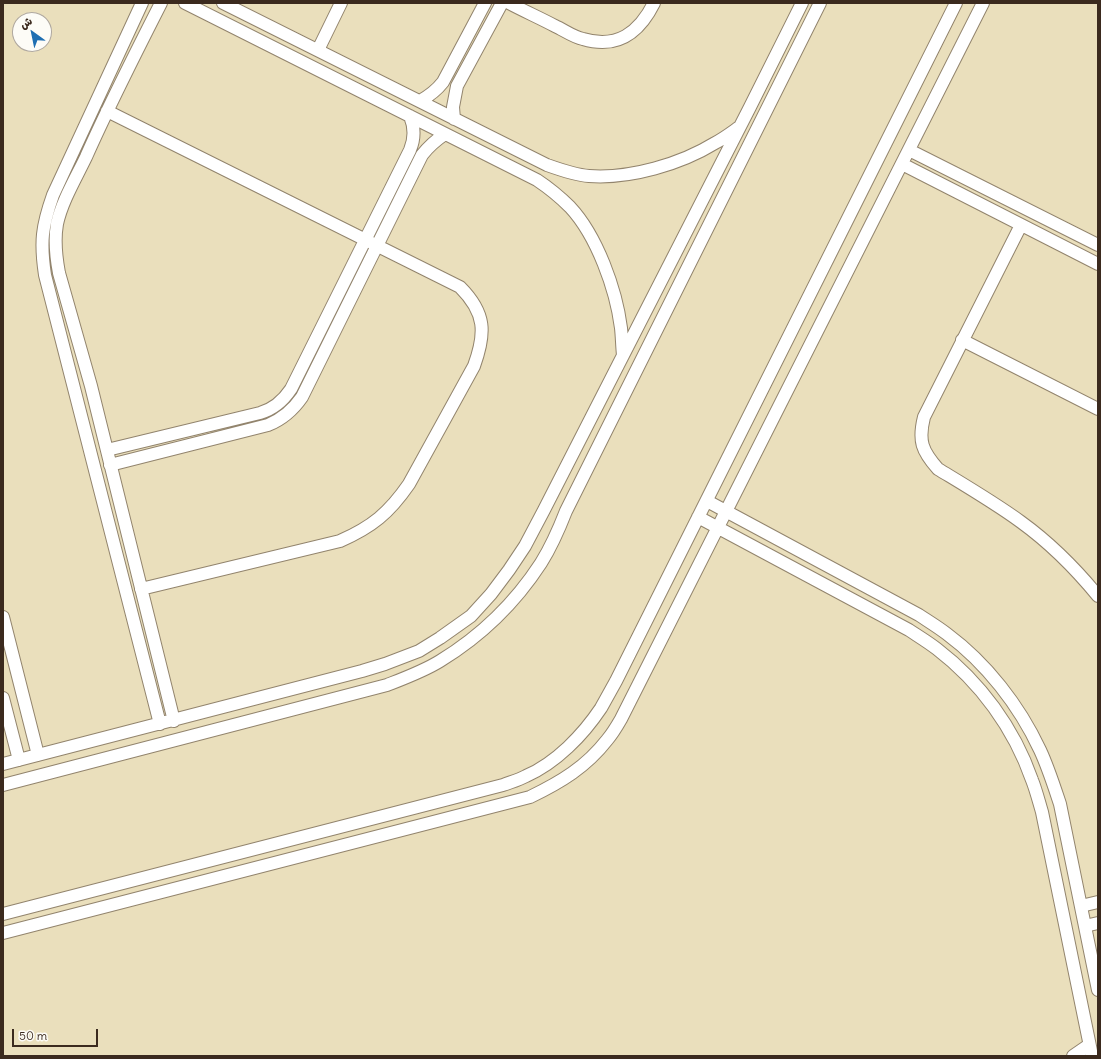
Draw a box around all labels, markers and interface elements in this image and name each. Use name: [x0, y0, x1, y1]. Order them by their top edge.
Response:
north arrow: [12, 12, 52, 52]
text: ش: [17, 14, 35, 32]
scale bar: [14, 1021, 100, 1047]
text: 50 m: [19, 1028, 47, 1043]

